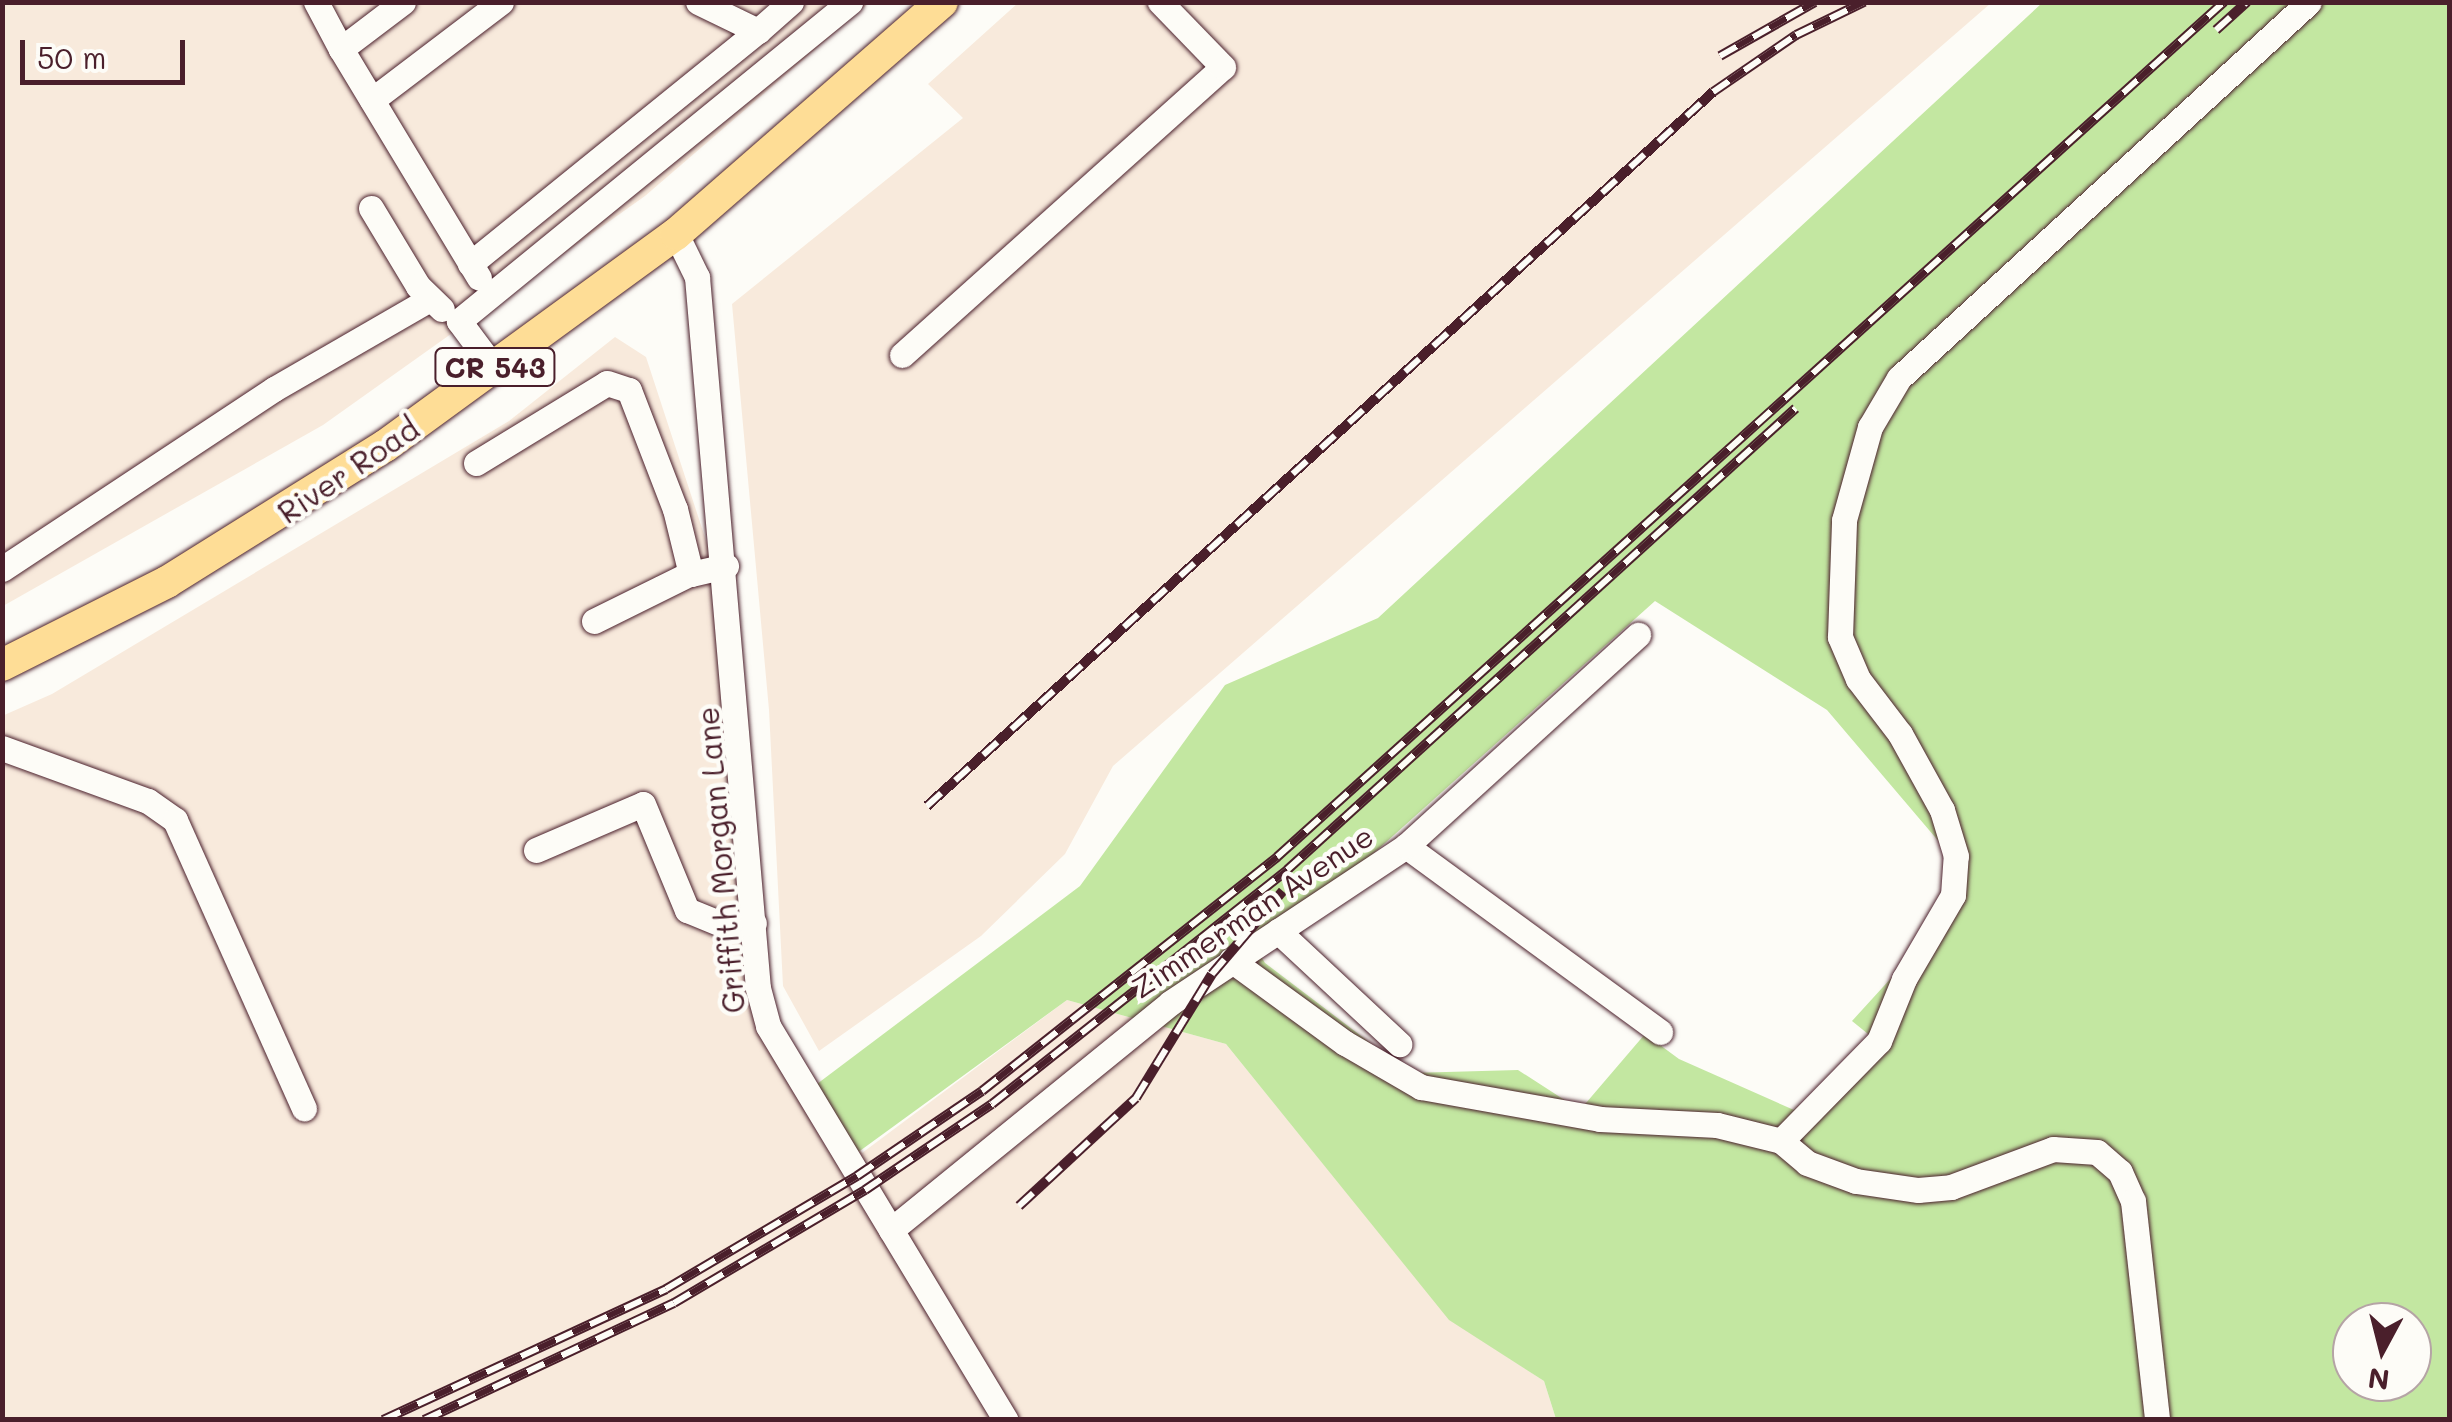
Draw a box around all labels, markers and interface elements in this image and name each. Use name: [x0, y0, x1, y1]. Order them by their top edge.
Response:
scale bar: [25, 20, 190, 82]
text: 50 m: [37, 37, 107, 77]
road number: CR 543: [432, 344, 558, 390]
street label: River Road: [271, 410, 425, 530]
street label: Griffith Morgan Lane: [689, 705, 751, 1015]
street label: Zimmerman Avenue: [1124, 817, 1380, 1005]
north arrow: [2332, 1302, 2432, 1402]
text: N: [2366, 1361, 2391, 1399]

